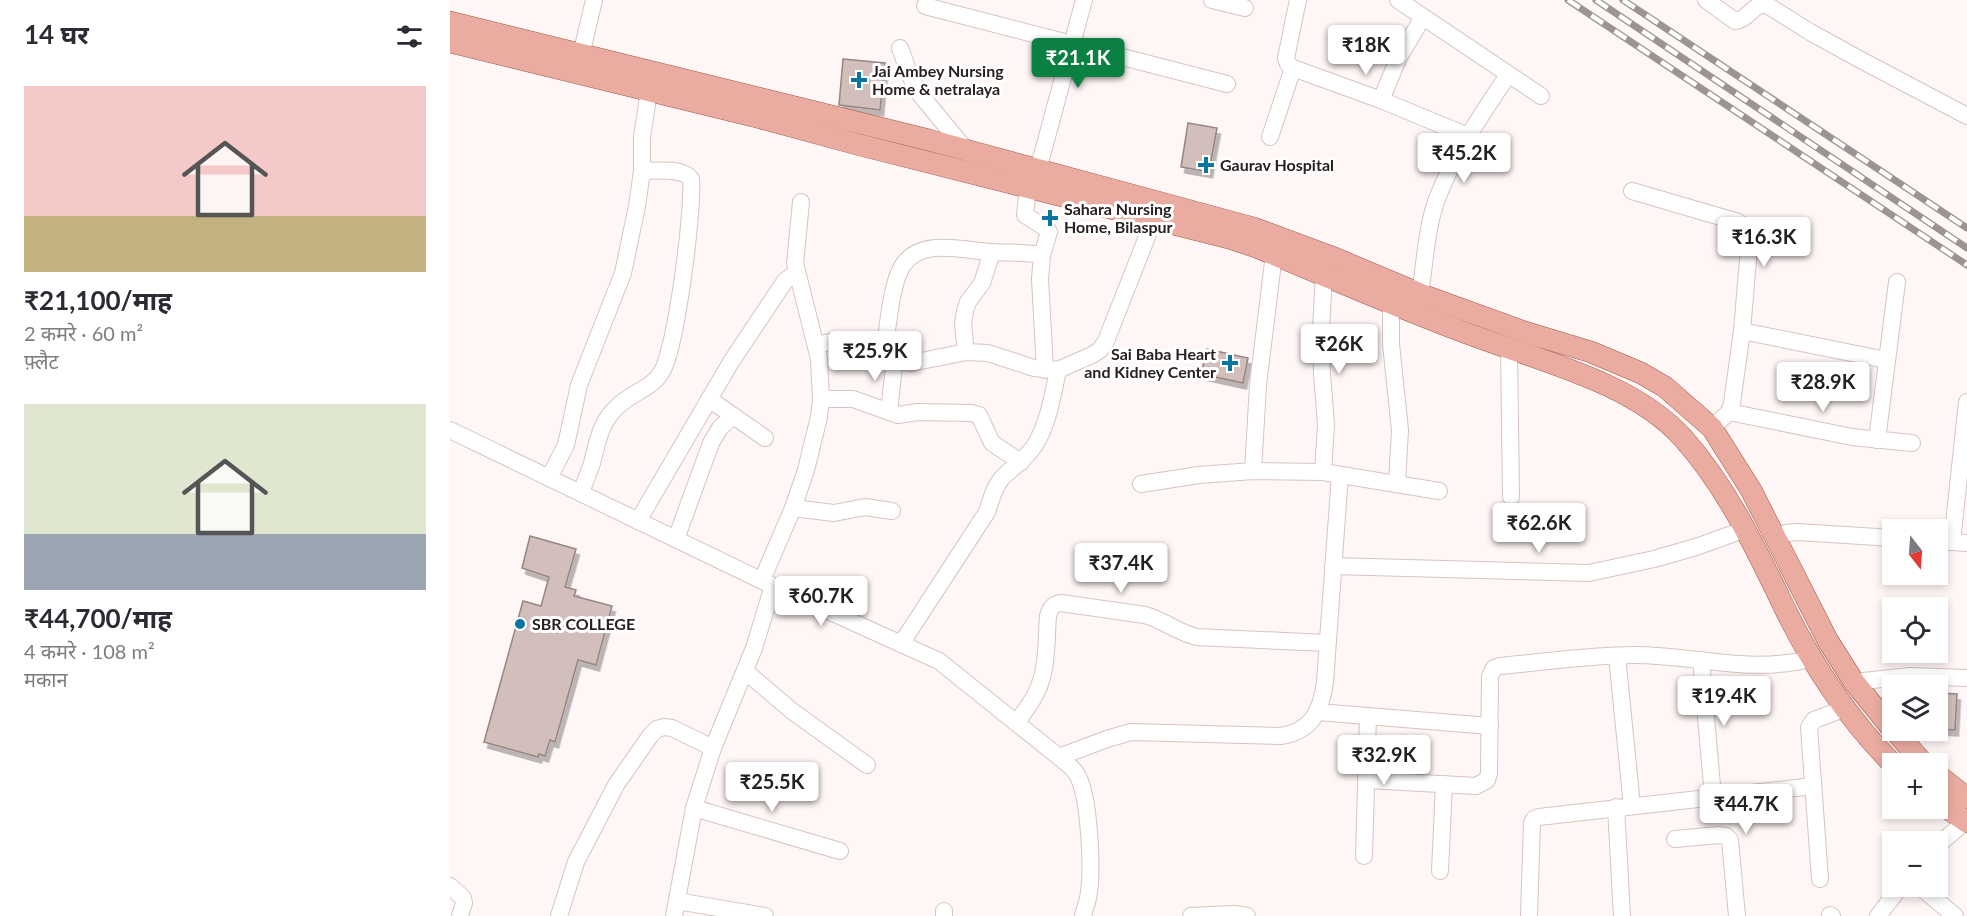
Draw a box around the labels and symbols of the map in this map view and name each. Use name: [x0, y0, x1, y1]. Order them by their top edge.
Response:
pin: ₹18K: [1330, 25, 1402, 76]
pin: ₹21.1K: [1029, 38, 1127, 89]
place label: Jai Ambey Nursing Home & netralaya: [872, 61, 1004, 98]
marker: Jai Ambey Nursing Home & netralaya: [850, 71, 868, 89]
pin: ₹45.2K: [1415, 133, 1513, 184]
place label: Gaurav Hospital: [1220, 155, 1334, 174]
marker: Gaurav Hospital: [1197, 156, 1215, 174]
place label: Sahara Nursing Home, Bilaspur: [1064, 199, 1173, 236]
marker: Sahara Nursing Home, Bilaspur: [1041, 209, 1059, 227]
pin: ₹16.3K: [1715, 217, 1813, 268]
pin: ₹26K: [1303, 324, 1375, 375]
pin: ₹25.9K: [826, 331, 924, 382]
place label: Sai Baba Heart and Kidney Center: [1084, 344, 1216, 381]
marker: Sai Baba Heart and Kidney Center: [1221, 354, 1239, 372]
pin: ₹28.9K: [1774, 362, 1872, 413]
pin: ₹62.6K: [1490, 503, 1588, 554]
north arrow: [1882, 519, 1948, 585]
pin: ₹37.4K: [1072, 543, 1170, 594]
pin: ₹60.7K: [772, 576, 870, 627]
place label: SBR COLLEGE: [532, 614, 635, 633]
marker: SBR COLLEGE: [513, 617, 527, 631]
pin: ₹19.4K: [1675, 676, 1773, 727]
pin: ₹32.9K: [1335, 735, 1433, 786]
pin: ₹25.5K: [723, 762, 821, 813]
pin: ₹44.7K: [1697, 784, 1795, 835]

